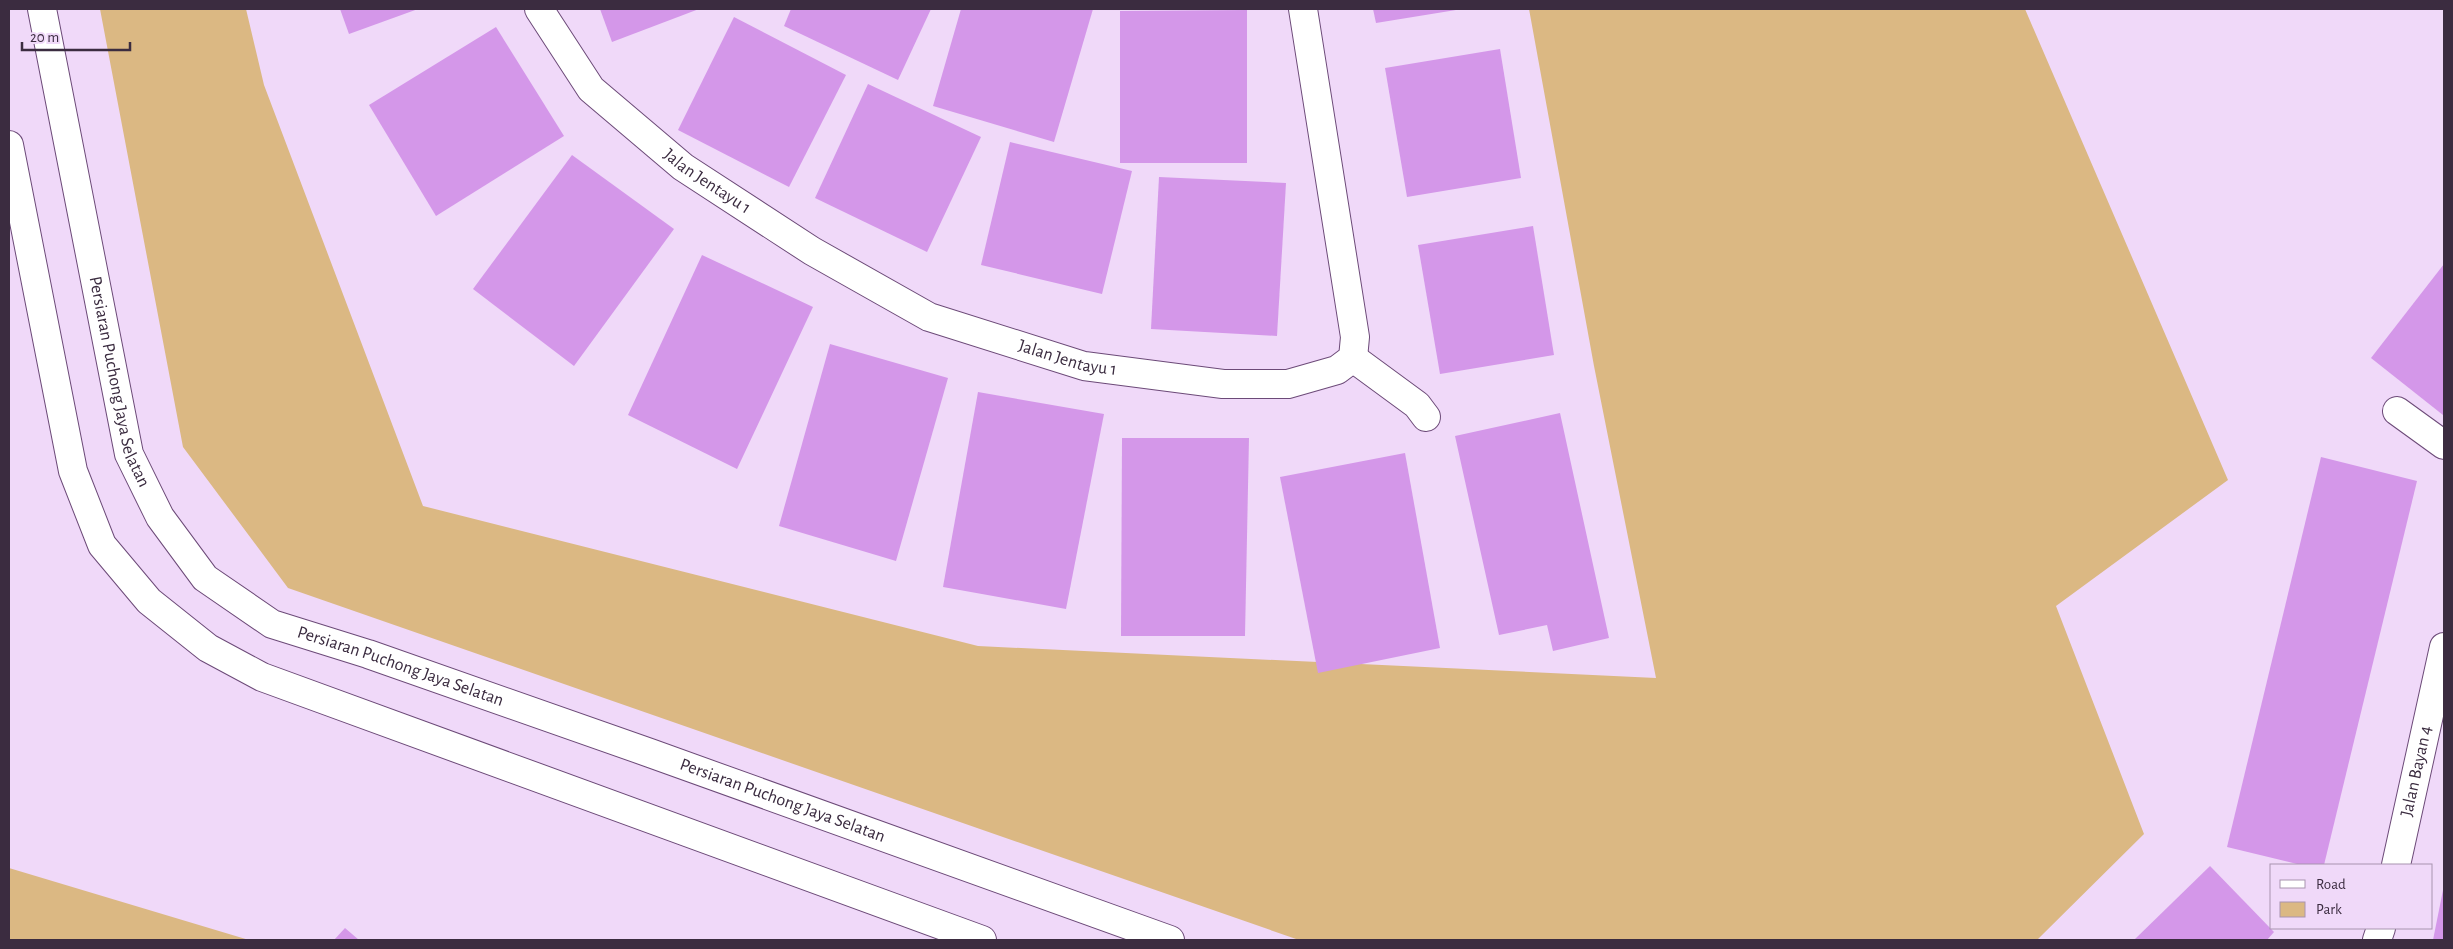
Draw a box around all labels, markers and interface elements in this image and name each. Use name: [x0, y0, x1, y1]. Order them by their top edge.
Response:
scale bar: [22, 20, 130, 52]
text: 20 m: [30, 30, 59, 45]
street label: Jalan Jentayu 1: [660, 146, 754, 217]
street label: Persiaran Puchong Jaya Selatan: [85, 275, 153, 490]
street label: Jalan Jentayu 1: [1016, 337, 1118, 379]
street label: Persiaran Puchong Jaya Selatan: [295, 623, 506, 710]
street label: Jalan Bayan 4: [2398, 724, 2435, 818]
street label: Persiaran Puchong Jaya Selatan: [677, 756, 888, 846]
legend: [2270, 864, 2433, 929]
text: Road: [2316, 877, 2346, 892]
text: Park: [2316, 902, 2342, 917]

